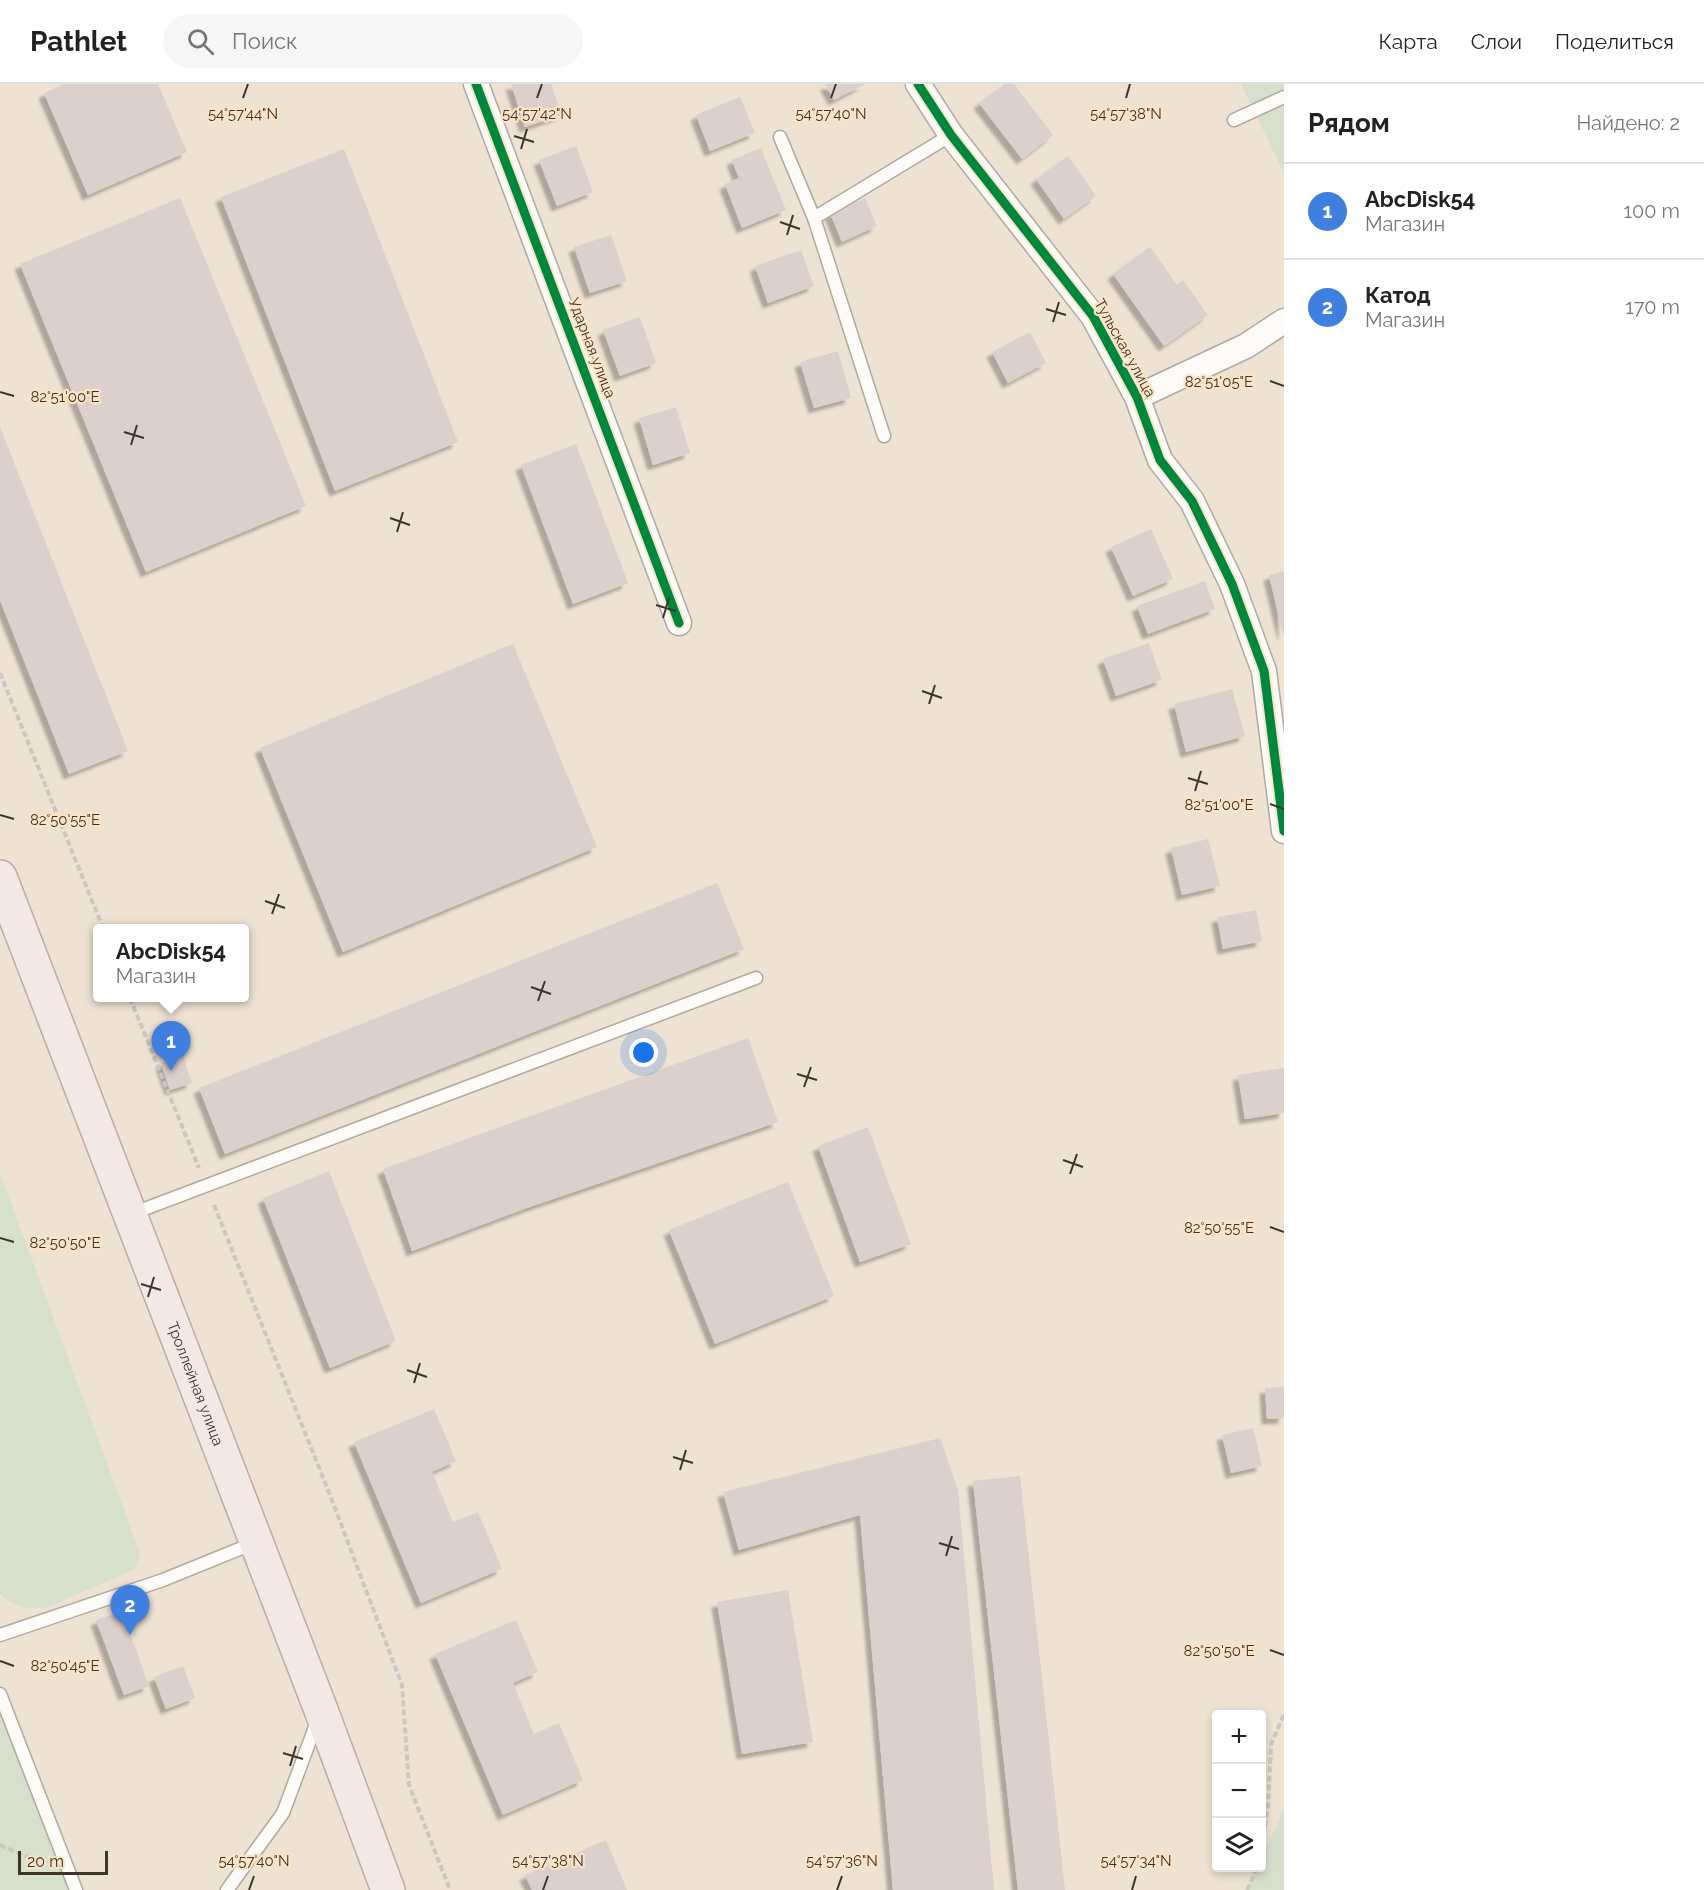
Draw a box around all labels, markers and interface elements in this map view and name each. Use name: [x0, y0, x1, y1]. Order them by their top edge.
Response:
search box: [163, 14, 583, 68]
text: Pathlet: [30, 25, 127, 58]
icon: search: [184, 25, 217, 58]
text: Поиск: [232, 28, 298, 54]
text: Карта: [1379, 29, 1438, 54]
text: Слои: [1471, 29, 1522, 54]
text: Поделиться: [1555, 29, 1674, 54]
text: 54°57'44"N: [208, 105, 278, 123]
text: 54°57'42"N: [502, 105, 572, 123]
text: 54°57'40"N: [795, 105, 867, 123]
text: 54°57'38"N: [1090, 105, 1162, 123]
text: Рядом: [1308, 108, 1390, 138]
text: Найдено: 2: [1576, 111, 1680, 135]
text: AbcDisk54: [1365, 186, 1475, 212]
text: 1: [1323, 199, 1332, 223]
text: 100 m: [1623, 199, 1680, 223]
text: Магазин: [1365, 212, 1445, 236]
text: Катод: [1365, 282, 1431, 308]
street label: Ударная улица: [565, 295, 619, 401]
text: 2: [1322, 295, 1333, 319]
text: 170 m: [1625, 295, 1680, 319]
street label: Тульская улица: [1091, 296, 1159, 400]
text: Магазин: [1365, 308, 1445, 332]
text: 82°51'05"E: [1185, 373, 1253, 391]
text: 82°51'00"E: [30, 388, 100, 406]
text: 82°51'00"E: [1184, 796, 1254, 814]
text: 82°50'55"E: [30, 811, 100, 829]
popup: [93, 924, 249, 1002]
text: AbcDisk54: [116, 938, 226, 964]
text: Магазин: [116, 964, 196, 988]
pin: 1: [152, 1022, 190, 1071]
your location: [629, 1038, 658, 1067]
text: 82°50'55"E: [1184, 1219, 1254, 1237]
text: 82°50'50"E: [29, 1234, 101, 1252]
street label: Троллейная улица: [163, 1319, 227, 1448]
pin: 2: [110, 1586, 150, 1635]
text: 82°50'50"E: [1183, 1642, 1255, 1660]
text: 82°50'45"E: [30, 1657, 100, 1675]
map controls: [1212, 1710, 1266, 1872]
button: +: [1212, 1710, 1266, 1764]
button: −: [1212, 1764, 1266, 1818]
button: layers: [1212, 1818, 1266, 1872]
scale bar: [18, 1848, 108, 1876]
text: 20 m: [27, 1852, 64, 1871]
text: 54°57'40"N: [218, 1852, 290, 1870]
text: 54°57'38"N: [512, 1852, 584, 1870]
text: 54°57'36"N: [806, 1852, 878, 1870]
text: 54°57'34"N: [1100, 1852, 1172, 1870]

